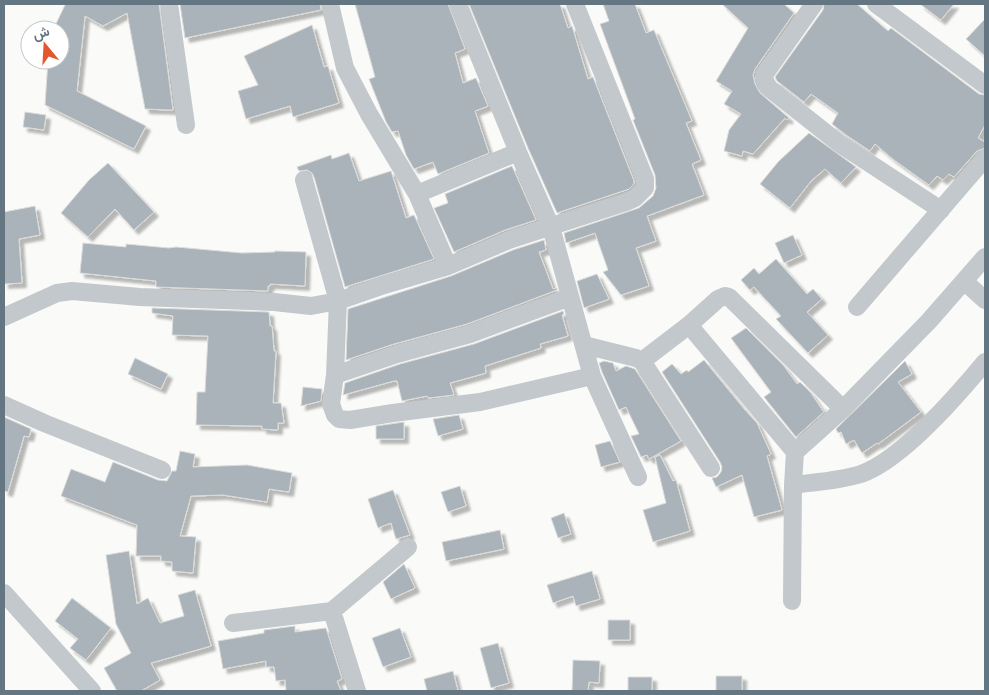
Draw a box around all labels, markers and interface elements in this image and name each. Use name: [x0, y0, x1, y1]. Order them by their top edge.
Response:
north arrow: [20, 20, 70, 70]
text: ش: [30, 20, 52, 45]

